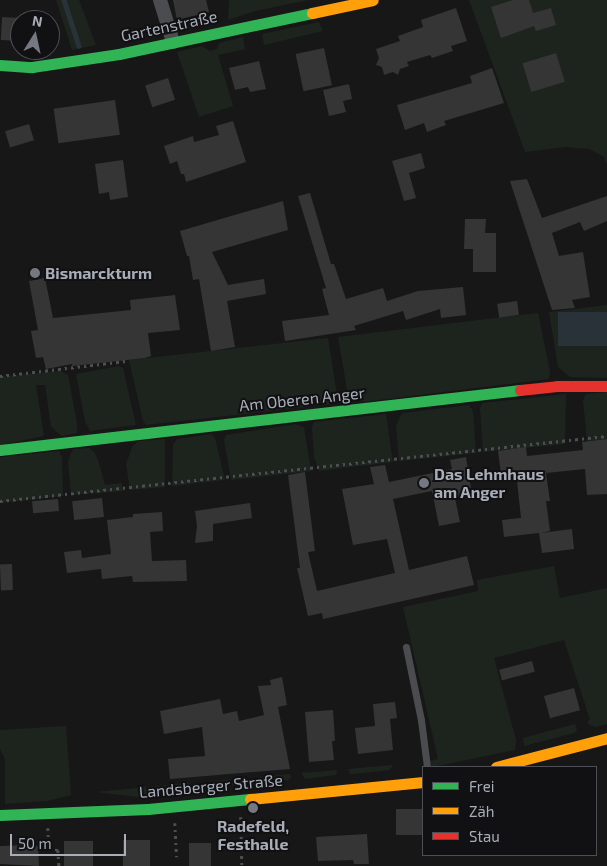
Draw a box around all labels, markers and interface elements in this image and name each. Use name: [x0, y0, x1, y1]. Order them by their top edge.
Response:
street label: Gartenstraße: [119, 6, 219, 46]
north arrow: [10, 10, 60, 60]
text: N: [31, 11, 44, 30]
place label: Bismarckturm: [45, 263, 152, 283]
marker: Bismarckturm: [29, 267, 41, 279]
street label: Am Oberen Anger: [238, 383, 366, 415]
place label: Das Lehmhaus am Anger: [434, 464, 544, 502]
marker: Das Lehmhaus am Anger: [418, 477, 430, 489]
legend: [422, 766, 597, 856]
street label: Landsberger Straße: [138, 770, 284, 802]
text: Frei: [469, 777, 494, 795]
marker: Radefeld, Festhalle: [247, 802, 259, 814]
text: Zäh: [469, 802, 494, 820]
place label: Radefeld, Festhalle: [217, 816, 289, 854]
scale bar: [12, 824, 129, 856]
text: Stau: [469, 827, 500, 845]
text: 50 m: [18, 834, 52, 852]

